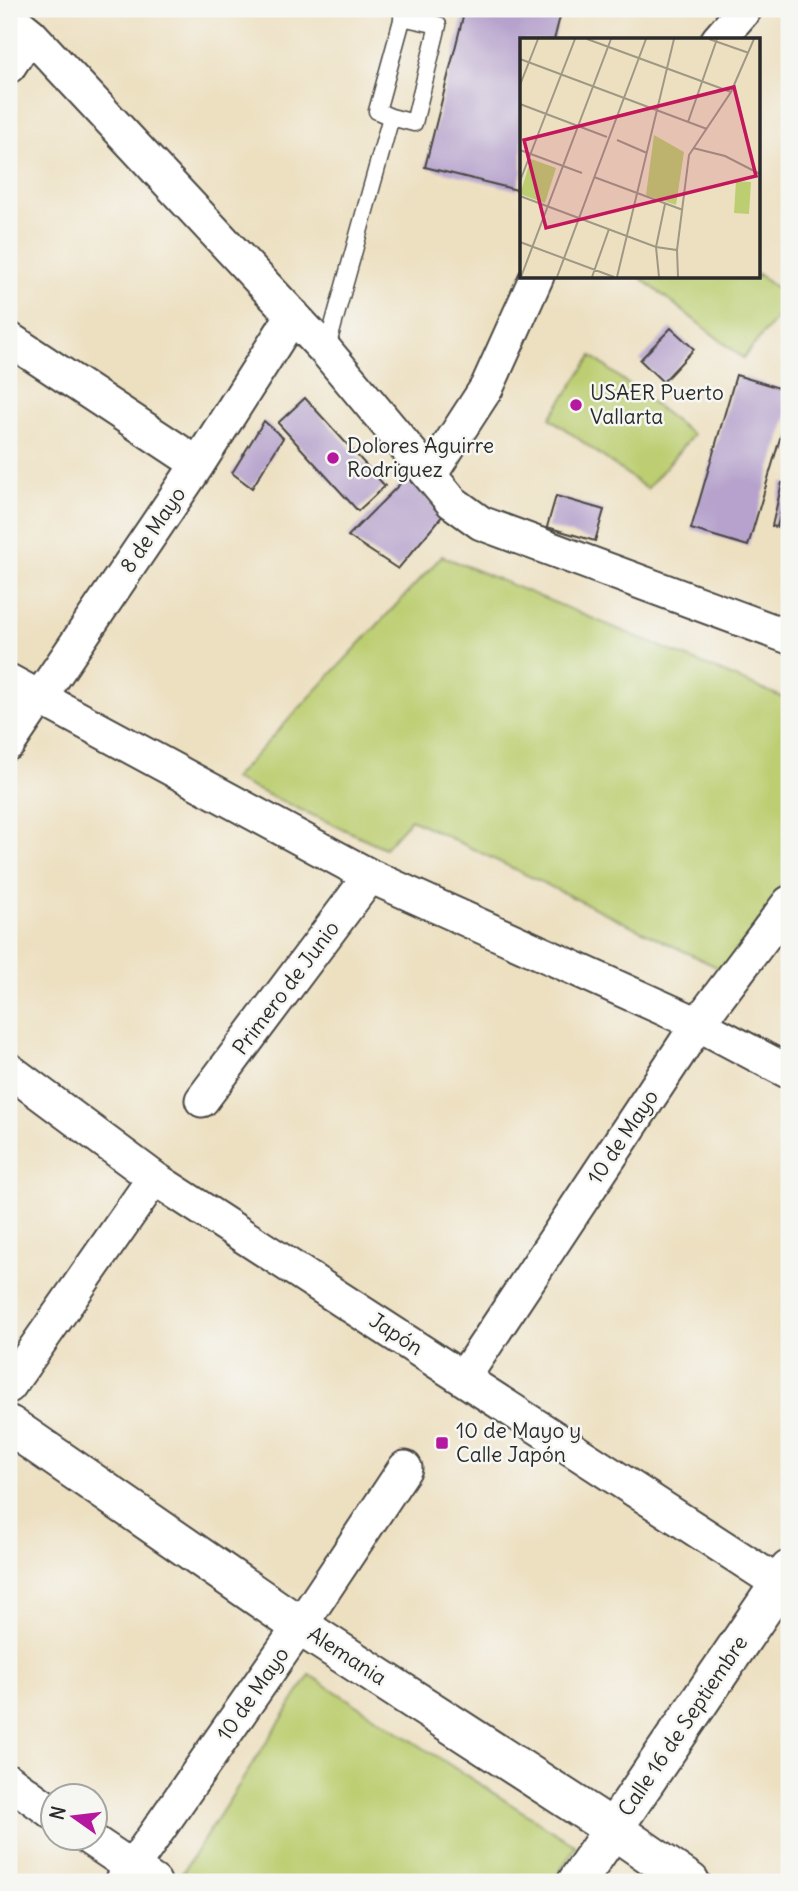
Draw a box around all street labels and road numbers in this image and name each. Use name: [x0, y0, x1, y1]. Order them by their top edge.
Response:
street label: 8 de Mayo: [114, 481, 191, 578]
street label: Primero de Junio: [226, 915, 345, 1060]
street label: 10 de Mayo: [581, 1084, 664, 1189]
street label: Japón: [364, 1306, 428, 1361]
street label: Alemania: [303, 1620, 392, 1691]
street label: Calle 16 de Septiembre: [612, 1630, 753, 1821]
street label: 10 de Mayo: [210, 1642, 295, 1746]

